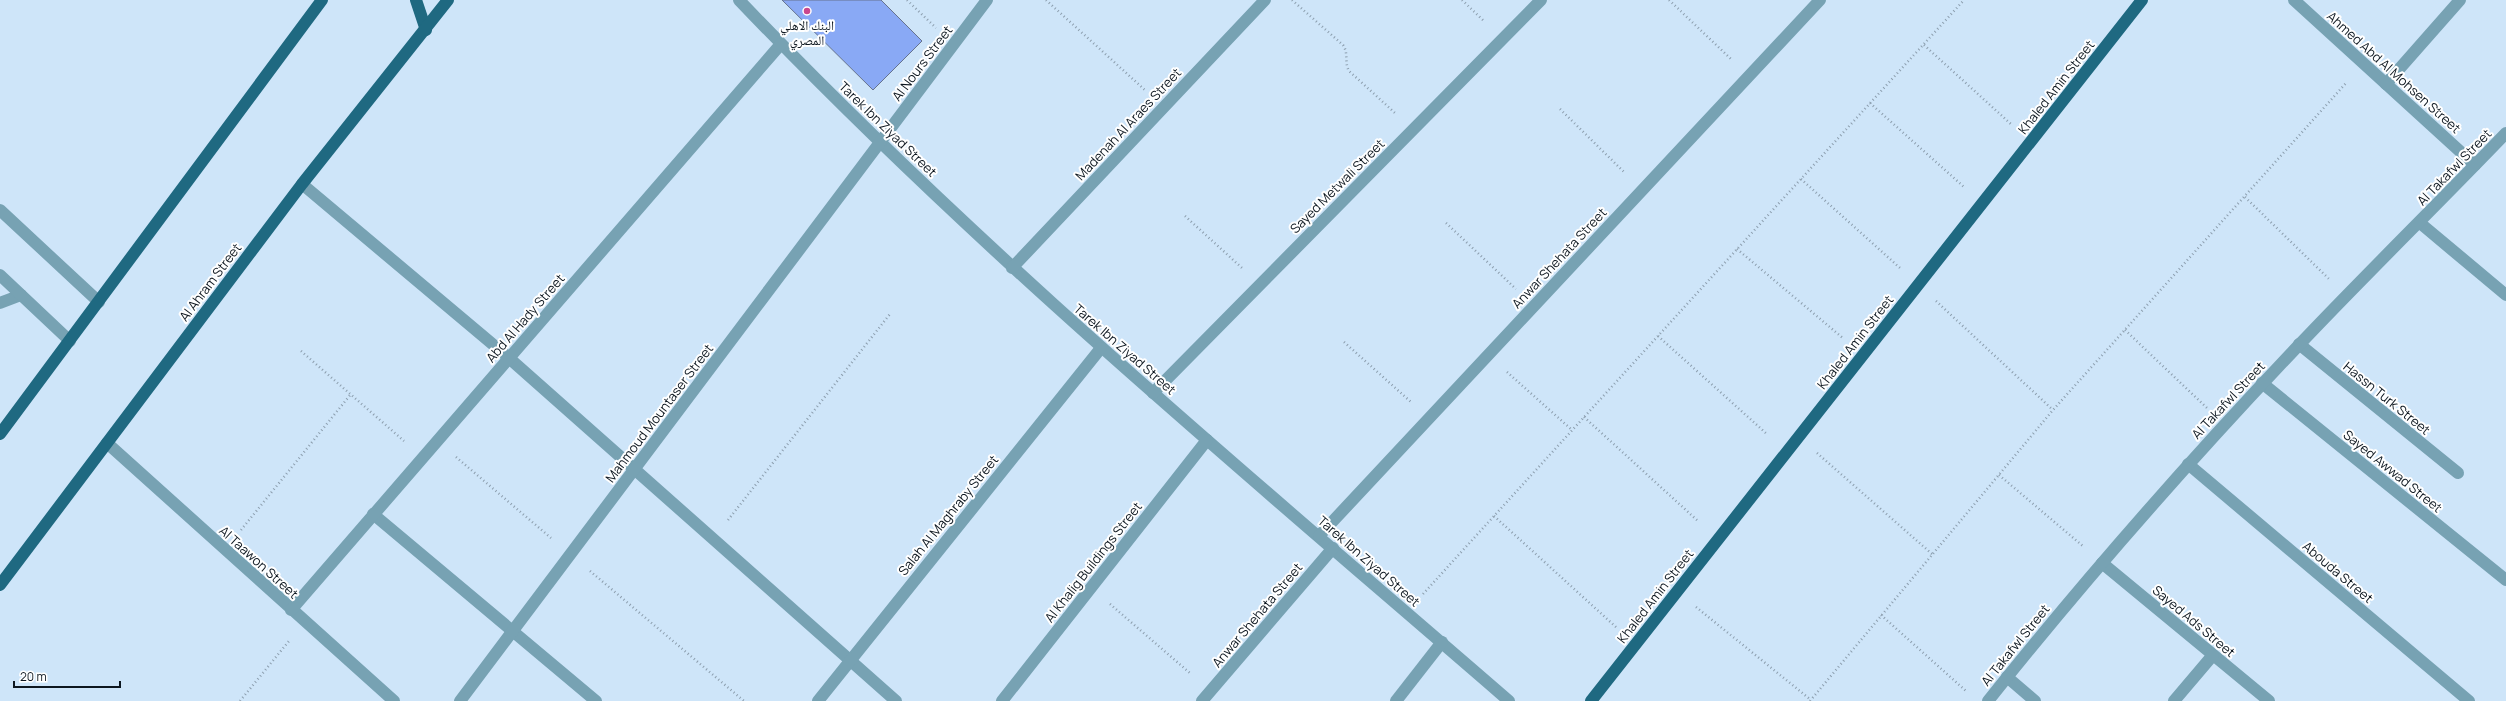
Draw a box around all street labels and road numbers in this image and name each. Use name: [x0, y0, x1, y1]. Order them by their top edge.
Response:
street label: Ahmed Abd Al Mohsen Street: [2323, 7, 2465, 137]
street label: Al Nours Street: [888, 22, 956, 104]
street label: Khaled Amin Street: [2014, 36, 2098, 138]
street label: Madenah Al Araes Street: [1071, 64, 1185, 184]
street label: Tarek Ibn Ziyad Street: [835, 77, 941, 181]
street label: Al Takafwl Street: [2413, 125, 2495, 209]
street label: Sayed Metwali Street: [1286, 135, 1388, 237]
street label: Anwar Shehata Street: [1508, 204, 1610, 312]
street label: Al Ahram Street: [175, 239, 245, 325]
street label: Abd Al Hady Street: [482, 270, 568, 366]
street label: Khaled Amin Street: [1813, 291, 1897, 393]
street label: Tarek Ibn Ziyad Street: [1070, 300, 1180, 398]
street label: Mahmoud Mountaser Street: [601, 340, 717, 486]
street label: Al Takafwl Street: [2187, 357, 2269, 443]
street label: Hassn Turk Street: [2340, 357, 2434, 439]
street label: Sayed Awwad Street: [2340, 426, 2446, 516]
street label: Salah Al Maghraby Street: [894, 451, 1002, 579]
street label: Al Khalig Buildings Street: [1040, 498, 1146, 626]
street label: Tarek Ibn Ziyad Street: [1314, 512, 1424, 610]
street label: Al Taawon Street: [216, 522, 302, 602]
street label: Abouda Street: [2299, 537, 2377, 607]
street label: Khaled Amin Street: [1613, 545, 1697, 647]
street label: Anwar Shehata Street: [1208, 559, 1306, 671]
street label: Sayed Ads Street: [2149, 581, 2239, 661]
street label: Al Takafwl Street: [1977, 600, 2053, 690]

